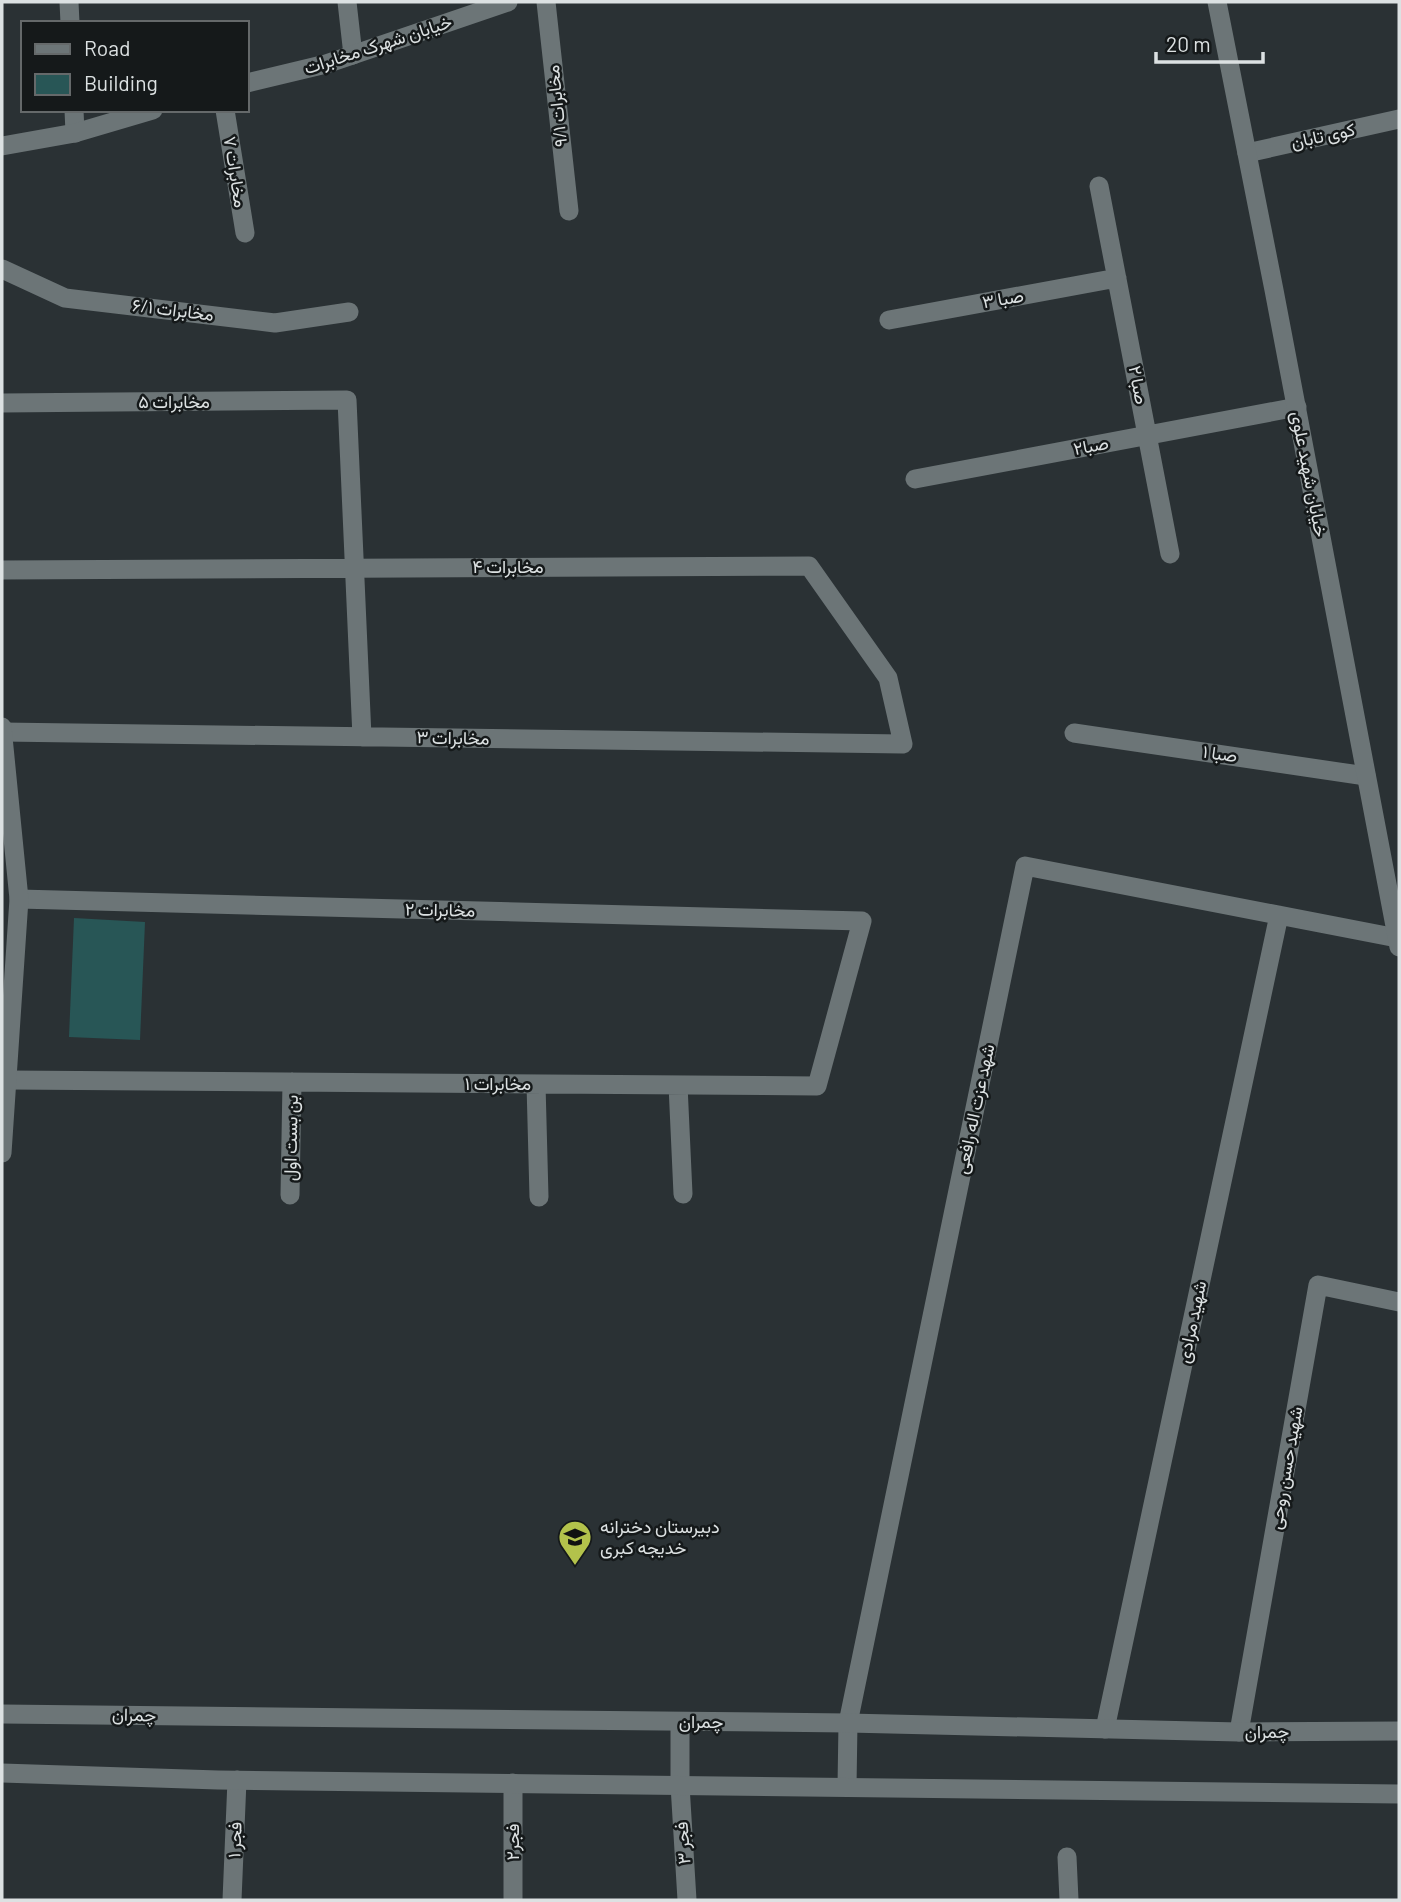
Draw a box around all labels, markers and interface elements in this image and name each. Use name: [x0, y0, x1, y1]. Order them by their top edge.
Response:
street label: خیابان شهرک مخابرات: [301, 10, 455, 79]
legend: [21, 21, 248, 112]
scale bar: [1156, 21, 1263, 65]
text: 20 m: [1166, 31, 1211, 56]
text: Road: [84, 35, 130, 60]
street label: مخابرات ۹/۱: [541, 64, 572, 148]
text: Building: [84, 70, 158, 95]
street label: کوی تابان: [1289, 117, 1357, 154]
street label: مخابرات ۷: [219, 135, 252, 209]
street label: صبا ۳: [980, 284, 1025, 312]
street label: مخابرات ۶/۱: [131, 293, 215, 326]
street label: صبا ۲: [1124, 364, 1154, 406]
street label: مخابرات ۵: [138, 390, 210, 413]
street label: خیابان شهید علوی: [1286, 409, 1333, 539]
street label: صبا۲: [1071, 431, 1110, 459]
street label: مخابرات ۴: [472, 555, 544, 578]
street label: مخابرات ۳: [416, 725, 490, 750]
street label: صبا ۱: [1201, 740, 1239, 766]
street label: مخابرات ۲: [405, 897, 475, 922]
street label: شهد عزت اله رافعی: [950, 1042, 1000, 1176]
street label: مخابرات ۱: [465, 1072, 531, 1095]
street label: بن بست اول: [278, 1095, 303, 1181]
street label: شهید مرادی: [1172, 1279, 1211, 1365]
street label: شهید حسن روحی: [1263, 1405, 1308, 1531]
place label: دبیرستان دخترانه خدیجه کبری: [600, 1515, 720, 1559]
school or university icon: دبیرستان دخترانه خدیجه کبری: [556, 1518, 594, 1567]
street label: چمران: [112, 1703, 156, 1727]
street label: چمران: [679, 1710, 723, 1734]
street label: چمران: [1245, 1720, 1289, 1744]
street label: فجر ۱: [222, 1821, 247, 1859]
street label: فجر ۳: [670, 1821, 695, 1865]
street label: فجر۲: [501, 1824, 524, 1860]

